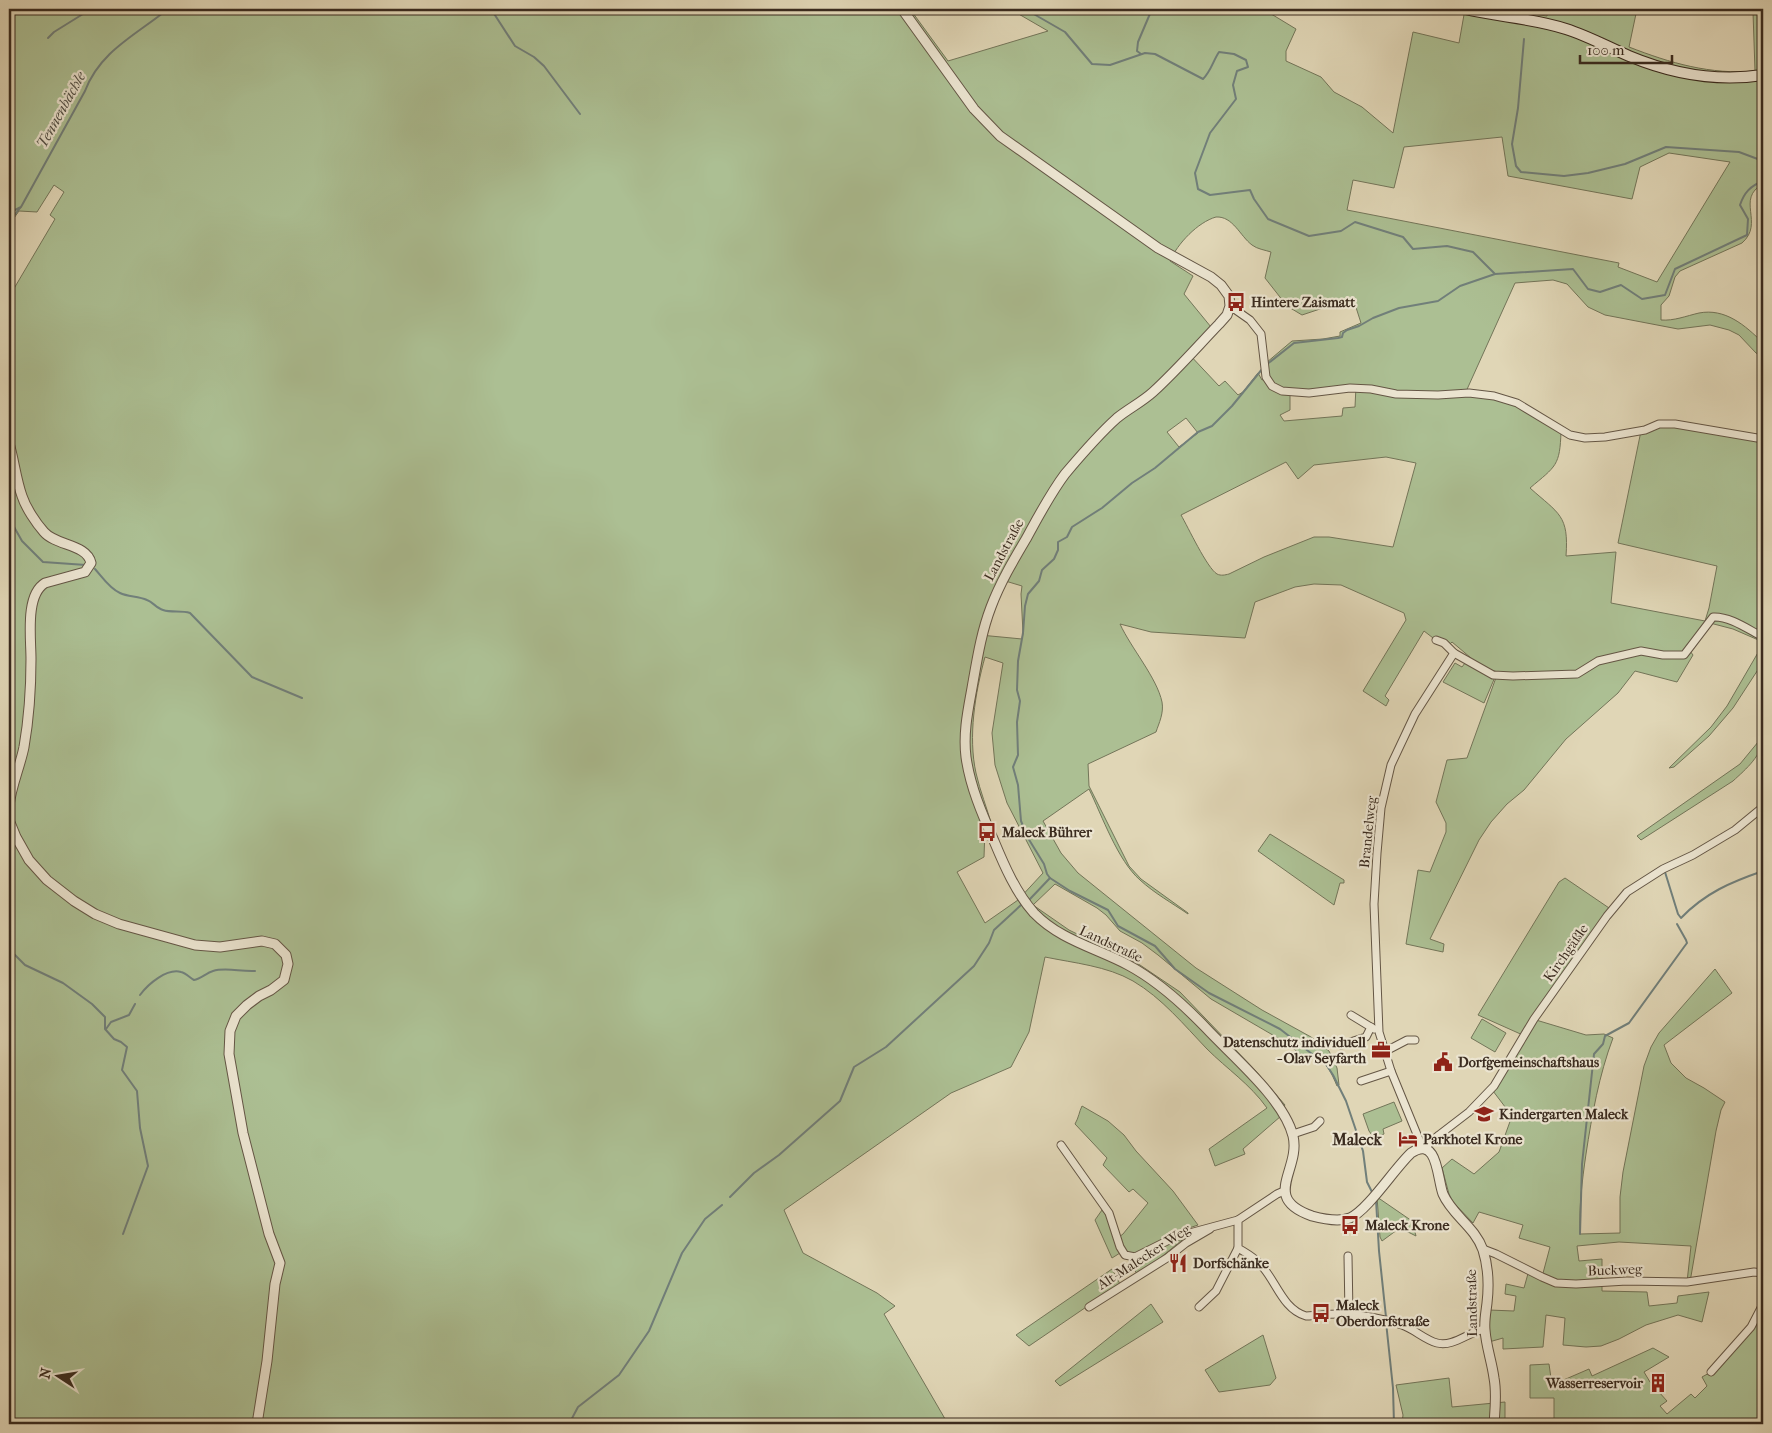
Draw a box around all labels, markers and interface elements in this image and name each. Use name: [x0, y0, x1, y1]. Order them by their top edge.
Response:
scale bar: [1580, 32, 1672, 64]
text: 100 m: [1587, 41, 1625, 59]
water label: Tennenbächle: [33, 68, 90, 151]
bus stop icon: Hintere Zaismatt: [1225, 291, 1247, 313]
place label: Hintere Zaismatt: [1251, 294, 1356, 311]
street label: Landstraße: [981, 516, 1027, 584]
street label: Brandelweg: [1356, 795, 1380, 869]
bus stop icon: Maleck Bührer: [976, 821, 998, 843]
place label: Maleck Bührer: [1001, 824, 1093, 841]
street label: Kirchgäßle: [1540, 921, 1592, 985]
street label: Landstraße: [1077, 922, 1145, 966]
place label: Datenschutz individuell - Olav Seyfarth: [1223, 1034, 1367, 1067]
office icon: Datenschutz individuell - Olav Seyfarth: [1370, 1039, 1392, 1061]
public building icon: Dorfgemeinschaftshaus: [1432, 1051, 1454, 1073]
place label: Dorfgemeinschaftshaus: [1458, 1054, 1600, 1071]
school or university icon: Kindergarten Maleck: [1473, 1103, 1495, 1125]
place label: Kindergarten Maleck: [1499, 1106, 1629, 1123]
hotel icon: Parkhotel Krone: [1397, 1128, 1419, 1150]
district label: Maleck: [1331, 1130, 1383, 1149]
place label: Parkhotel Krone: [1423, 1131, 1523, 1148]
bus stop icon: Maleck Krone: [1339, 1214, 1361, 1236]
place label: Maleck Krone: [1364, 1217, 1449, 1234]
street label: Alt-Malecker Weg: [1093, 1220, 1194, 1294]
restaurant icon: Dorfschänke: [1167, 1252, 1189, 1274]
place label: Dorfschänke: [1193, 1255, 1269, 1272]
street label: Buckweg: [1587, 1261, 1643, 1279]
street label: Landstraße: [1463, 1269, 1481, 1337]
place label: Maleck Oberdorfstraße: [1335, 1297, 1430, 1330]
bus stop icon: Maleck Oberdorfstraße: [1310, 1302, 1332, 1324]
north arrow: [32, 1350, 82, 1400]
text: N: [36, 1366, 55, 1380]
building icon: Wasserreservoir: [1647, 1372, 1669, 1394]
place label: Wasserreservoir: [1545, 1375, 1644, 1392]

